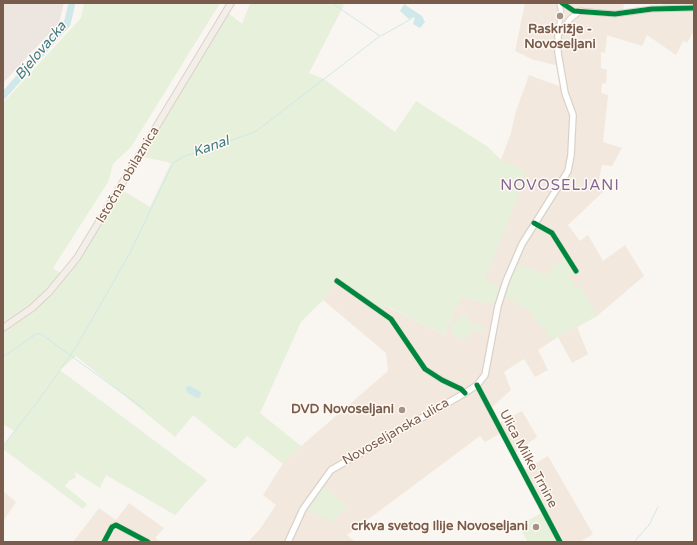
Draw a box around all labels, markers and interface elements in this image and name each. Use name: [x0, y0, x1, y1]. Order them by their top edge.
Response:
marker: Raskrižje - Novoseljani: [555, 11, 565, 21]
water label: Bjelovacka: [12, 18, 70, 84]
place label: Raskrižje - Novoseljani: [524, 22, 596, 53]
street label: Istočna obilaznica: [93, 124, 163, 226]
water label: Kanal: [191, 133, 231, 161]
district label: NOVOSELJANI: [500, 177, 620, 195]
street label: Novoseljanska ulica: [340, 395, 452, 469]
place label: DVD Novoseljani: [291, 402, 394, 418]
marker: DVD Novoseljani: [397, 405, 407, 415]
street label: Ulica Milke Trnine: [496, 407, 560, 511]
place label: crkva svetog Ilije Novoseljani: [351, 519, 528, 535]
marker: crkva svetog Ilije Novoseljani: [531, 522, 541, 532]

